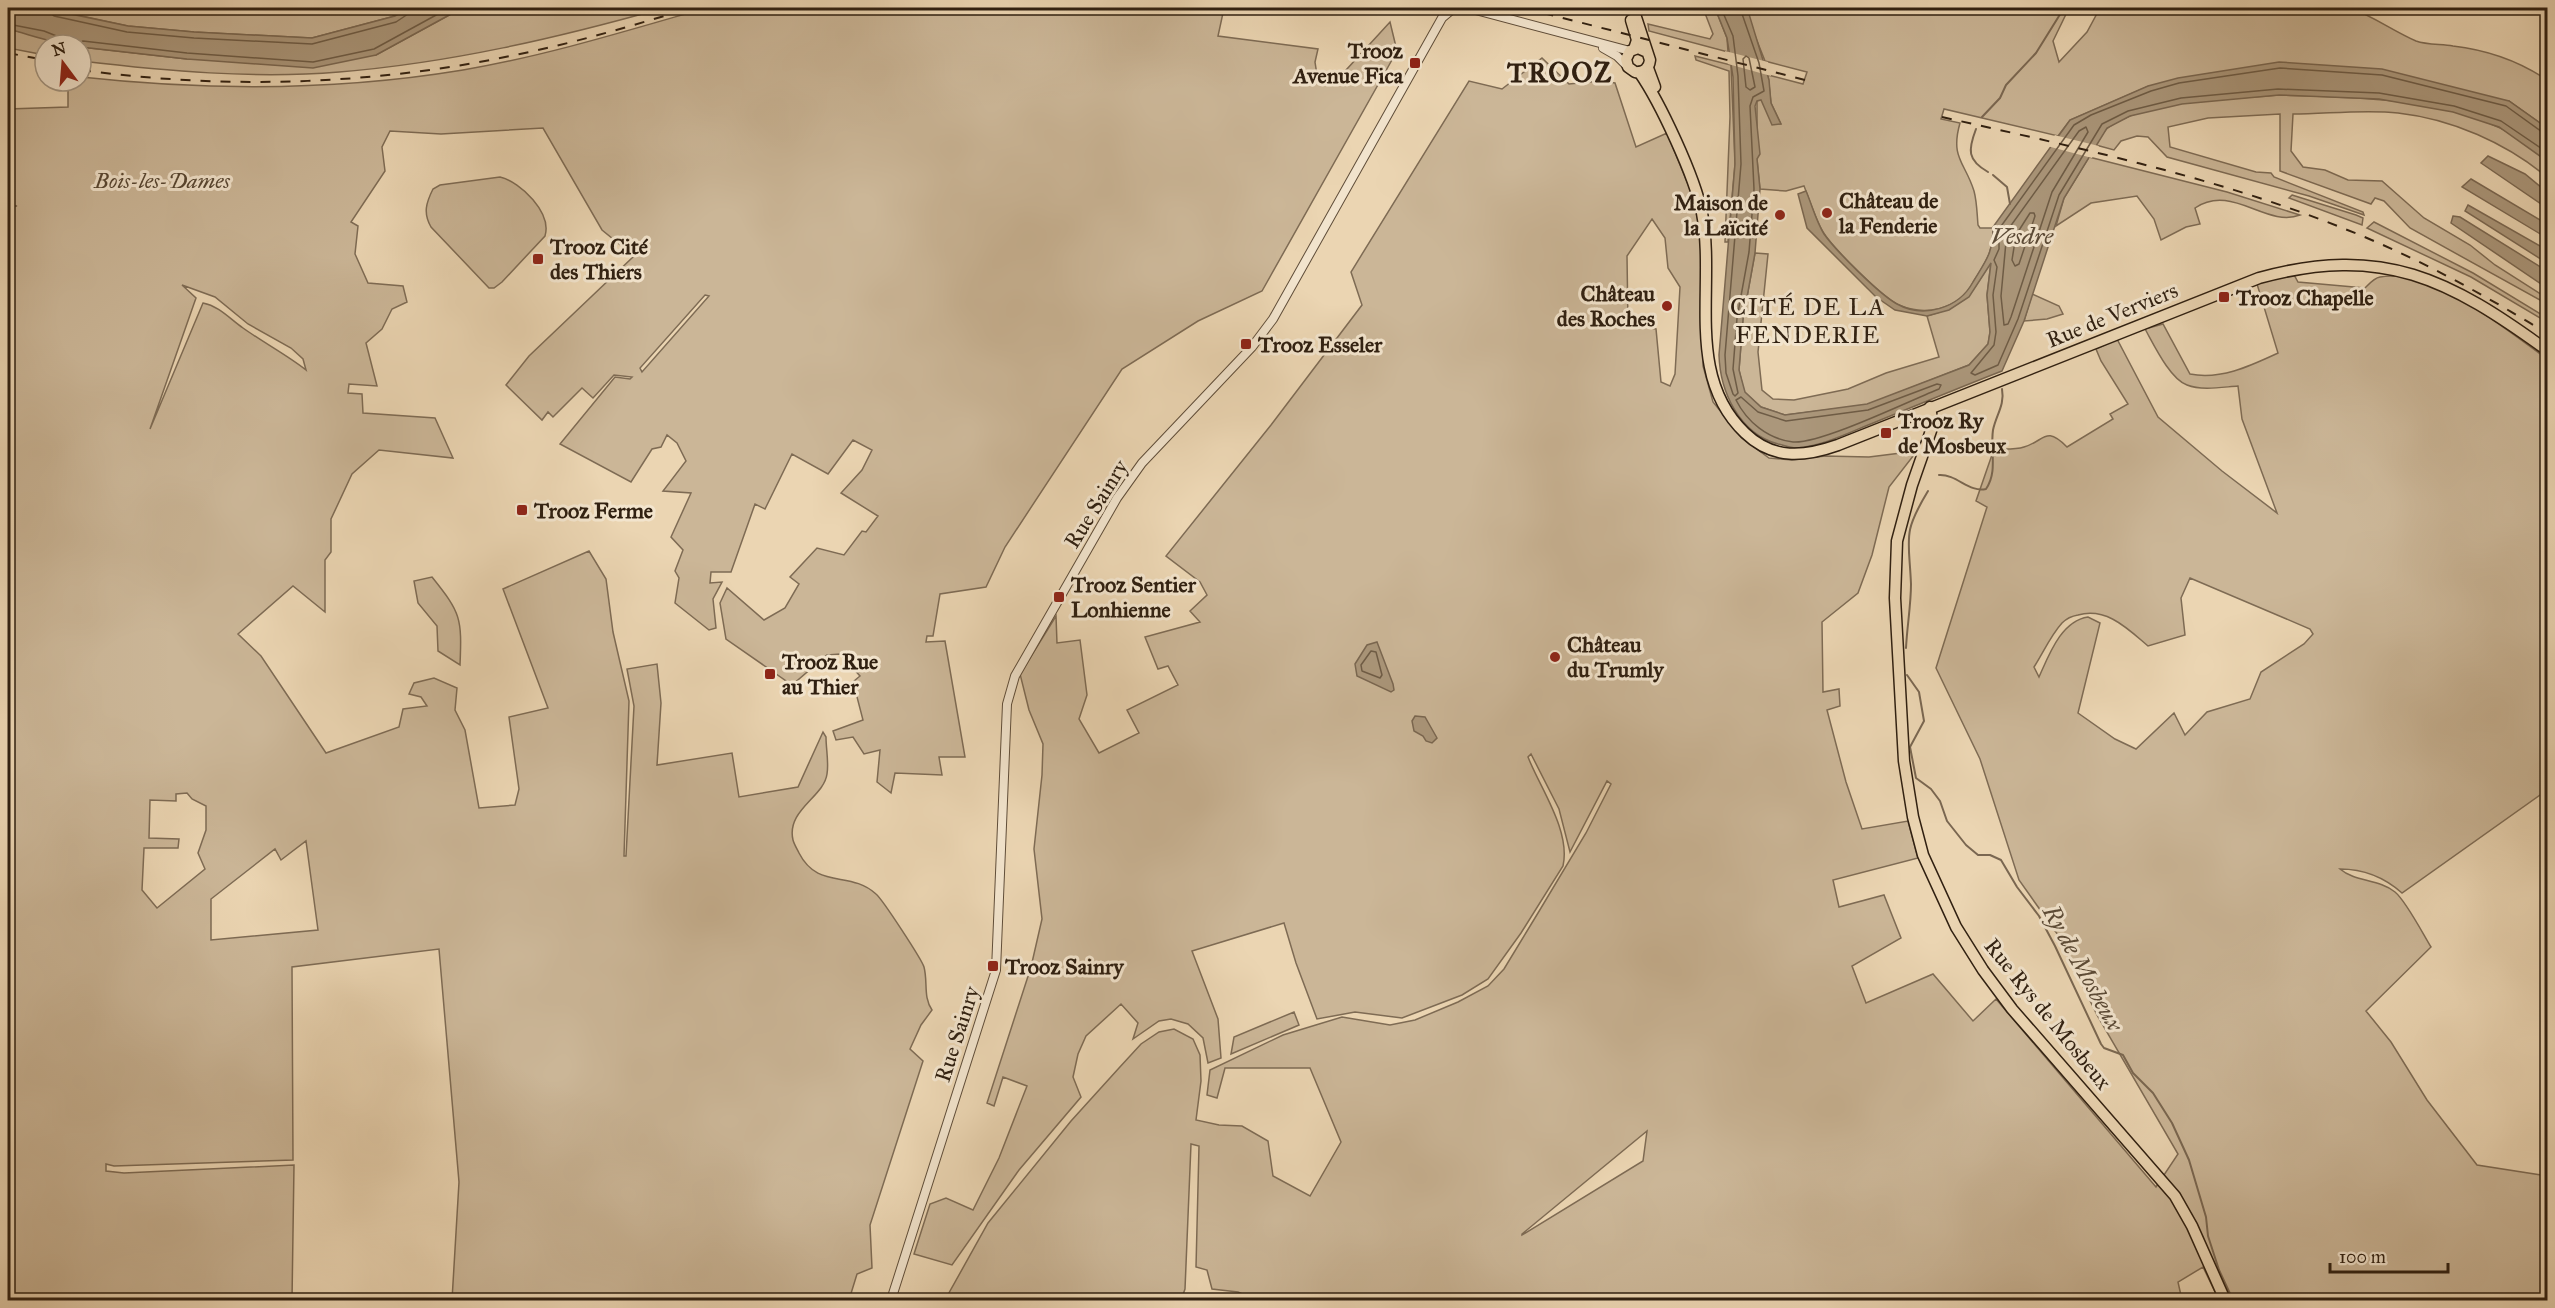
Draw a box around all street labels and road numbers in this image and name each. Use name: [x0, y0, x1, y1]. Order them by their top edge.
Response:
street label: Rue de Verviers: [2042, 276, 2182, 354]
street label: Rue Sainry: [1058, 454, 1134, 553]
street label: Rue Rys de Mosbeux: [1979, 933, 2117, 1095]
street label: Rue Sainry: [929, 982, 985, 1085]

